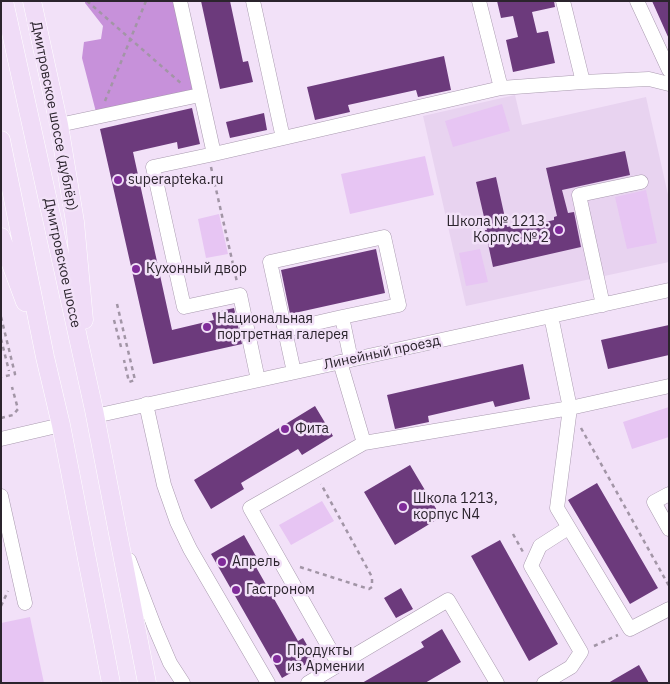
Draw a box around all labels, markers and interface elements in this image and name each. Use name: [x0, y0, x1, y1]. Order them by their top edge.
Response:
street label: Дмитровское шоссе (дублёр): [27, 20, 81, 212]
place label: superapteka.ru: [128, 172, 224, 188]
marker: superapteka.ru: [112, 174, 124, 186]
street label: Дмитровское шоссе: [40, 196, 84, 330]
place label: Школа № 1213. Корпус № 2: [447, 214, 549, 246]
marker: Школа № 1213. Корпус № 2: [553, 224, 565, 236]
place label: Кухонный двор: [146, 261, 247, 277]
marker: Кухонный двор: [130, 263, 142, 275]
place label: Национальная портретная галерея: [217, 311, 349, 344]
marker: Национальная портретная галерея: [201, 321, 213, 333]
street label: Линейный проезд: [322, 332, 442, 374]
place label: Фита: [295, 421, 329, 437]
marker: Фита: [279, 423, 291, 435]
place label: Школа 1213, корпус N4: [413, 491, 498, 524]
marker: Школа 1213, корпус N4: [397, 501, 409, 513]
place label: Апрель: [232, 554, 280, 570]
marker: Апрель: [216, 556, 228, 568]
place label: Гастроном: [246, 582, 315, 598]
marker: Гастроном: [230, 584, 242, 596]
place label: Продукты из Армении: [287, 643, 365, 676]
marker: Продукты из Армении: [271, 653, 283, 665]

